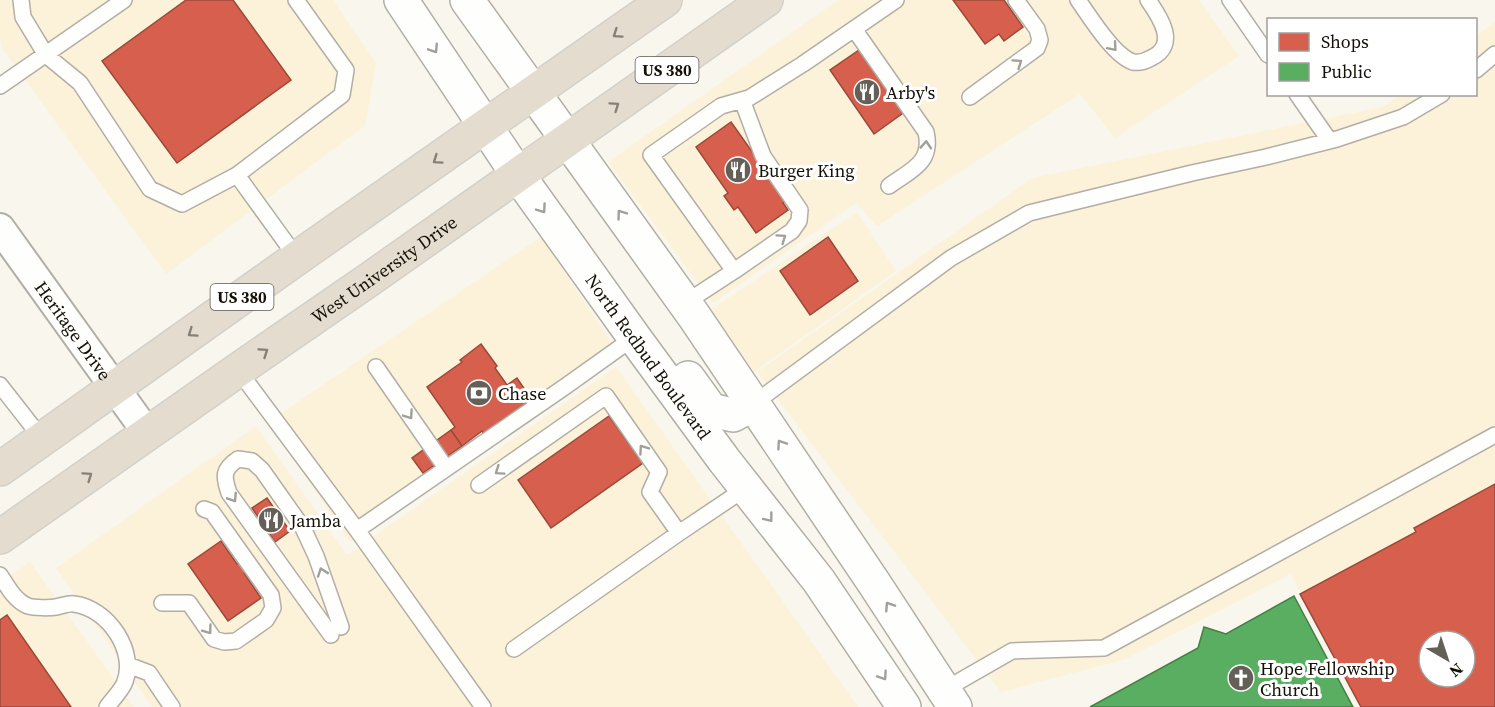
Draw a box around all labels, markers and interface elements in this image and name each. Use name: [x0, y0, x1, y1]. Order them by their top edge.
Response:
legend: [1267, 18, 1477, 96]
one-way arrow: [613, 27, 624, 38]
text: Shops: [1321, 29, 1369, 54]
one-way arrow: [1106, 40, 1117, 51]
one-way arrow: [426, 43, 438, 53]
road number: US 380: [636, 57, 698, 83]
one-way arrow: [1011, 59, 1022, 70]
text: Public: [1321, 59, 1372, 84]
restaurant icon: Arby's: [852, 77, 882, 107]
place label: Arby's: [886, 80, 936, 105]
one-way arrow: [608, 102, 619, 113]
one-way arrow: [920, 140, 933, 149]
one-way arrow: [432, 153, 443, 164]
restaurant icon: Burger King: [723, 155, 753, 185]
place label: Burger King: [758, 158, 855, 183]
one-way arrow: [535, 202, 546, 213]
street label: West University Drive: [306, 209, 462, 329]
one-way arrow: [617, 209, 628, 220]
one-way arrow: [776, 234, 787, 245]
street label: North Redbud Boulevard: [580, 268, 717, 444]
street label: Heritage Drive: [29, 276, 118, 385]
road number: US 380: [210, 284, 274, 310]
one-way arrow: [187, 326, 198, 337]
one-way arrow: [258, 348, 269, 359]
bank icon: Chase: [464, 378, 494, 408]
place label: Chase: [498, 381, 546, 406]
one-way arrow: [402, 408, 413, 419]
one-way arrow: [777, 440, 788, 451]
one-way arrow: [639, 445, 650, 456]
one-way arrow: [495, 464, 506, 475]
one-way arrow: [81, 472, 92, 483]
one-way arrow: [226, 492, 237, 503]
restaurant icon: Jamba: [256, 505, 286, 535]
place label: Jamba: [289, 508, 342, 533]
one-way arrow: [762, 511, 773, 522]
one-way arrow: [317, 567, 329, 578]
one-way arrow: [885, 602, 897, 612]
one-way arrow: [200, 623, 211, 634]
north arrow: [1417, 629, 1477, 689]
place label: Hope Fellowship Church: [1260, 656, 1394, 702]
text: N: [1445, 658, 1468, 683]
church icon: Hope Fellowship Church: [1226, 663, 1256, 693]
one-way arrow: [876, 670, 887, 681]

